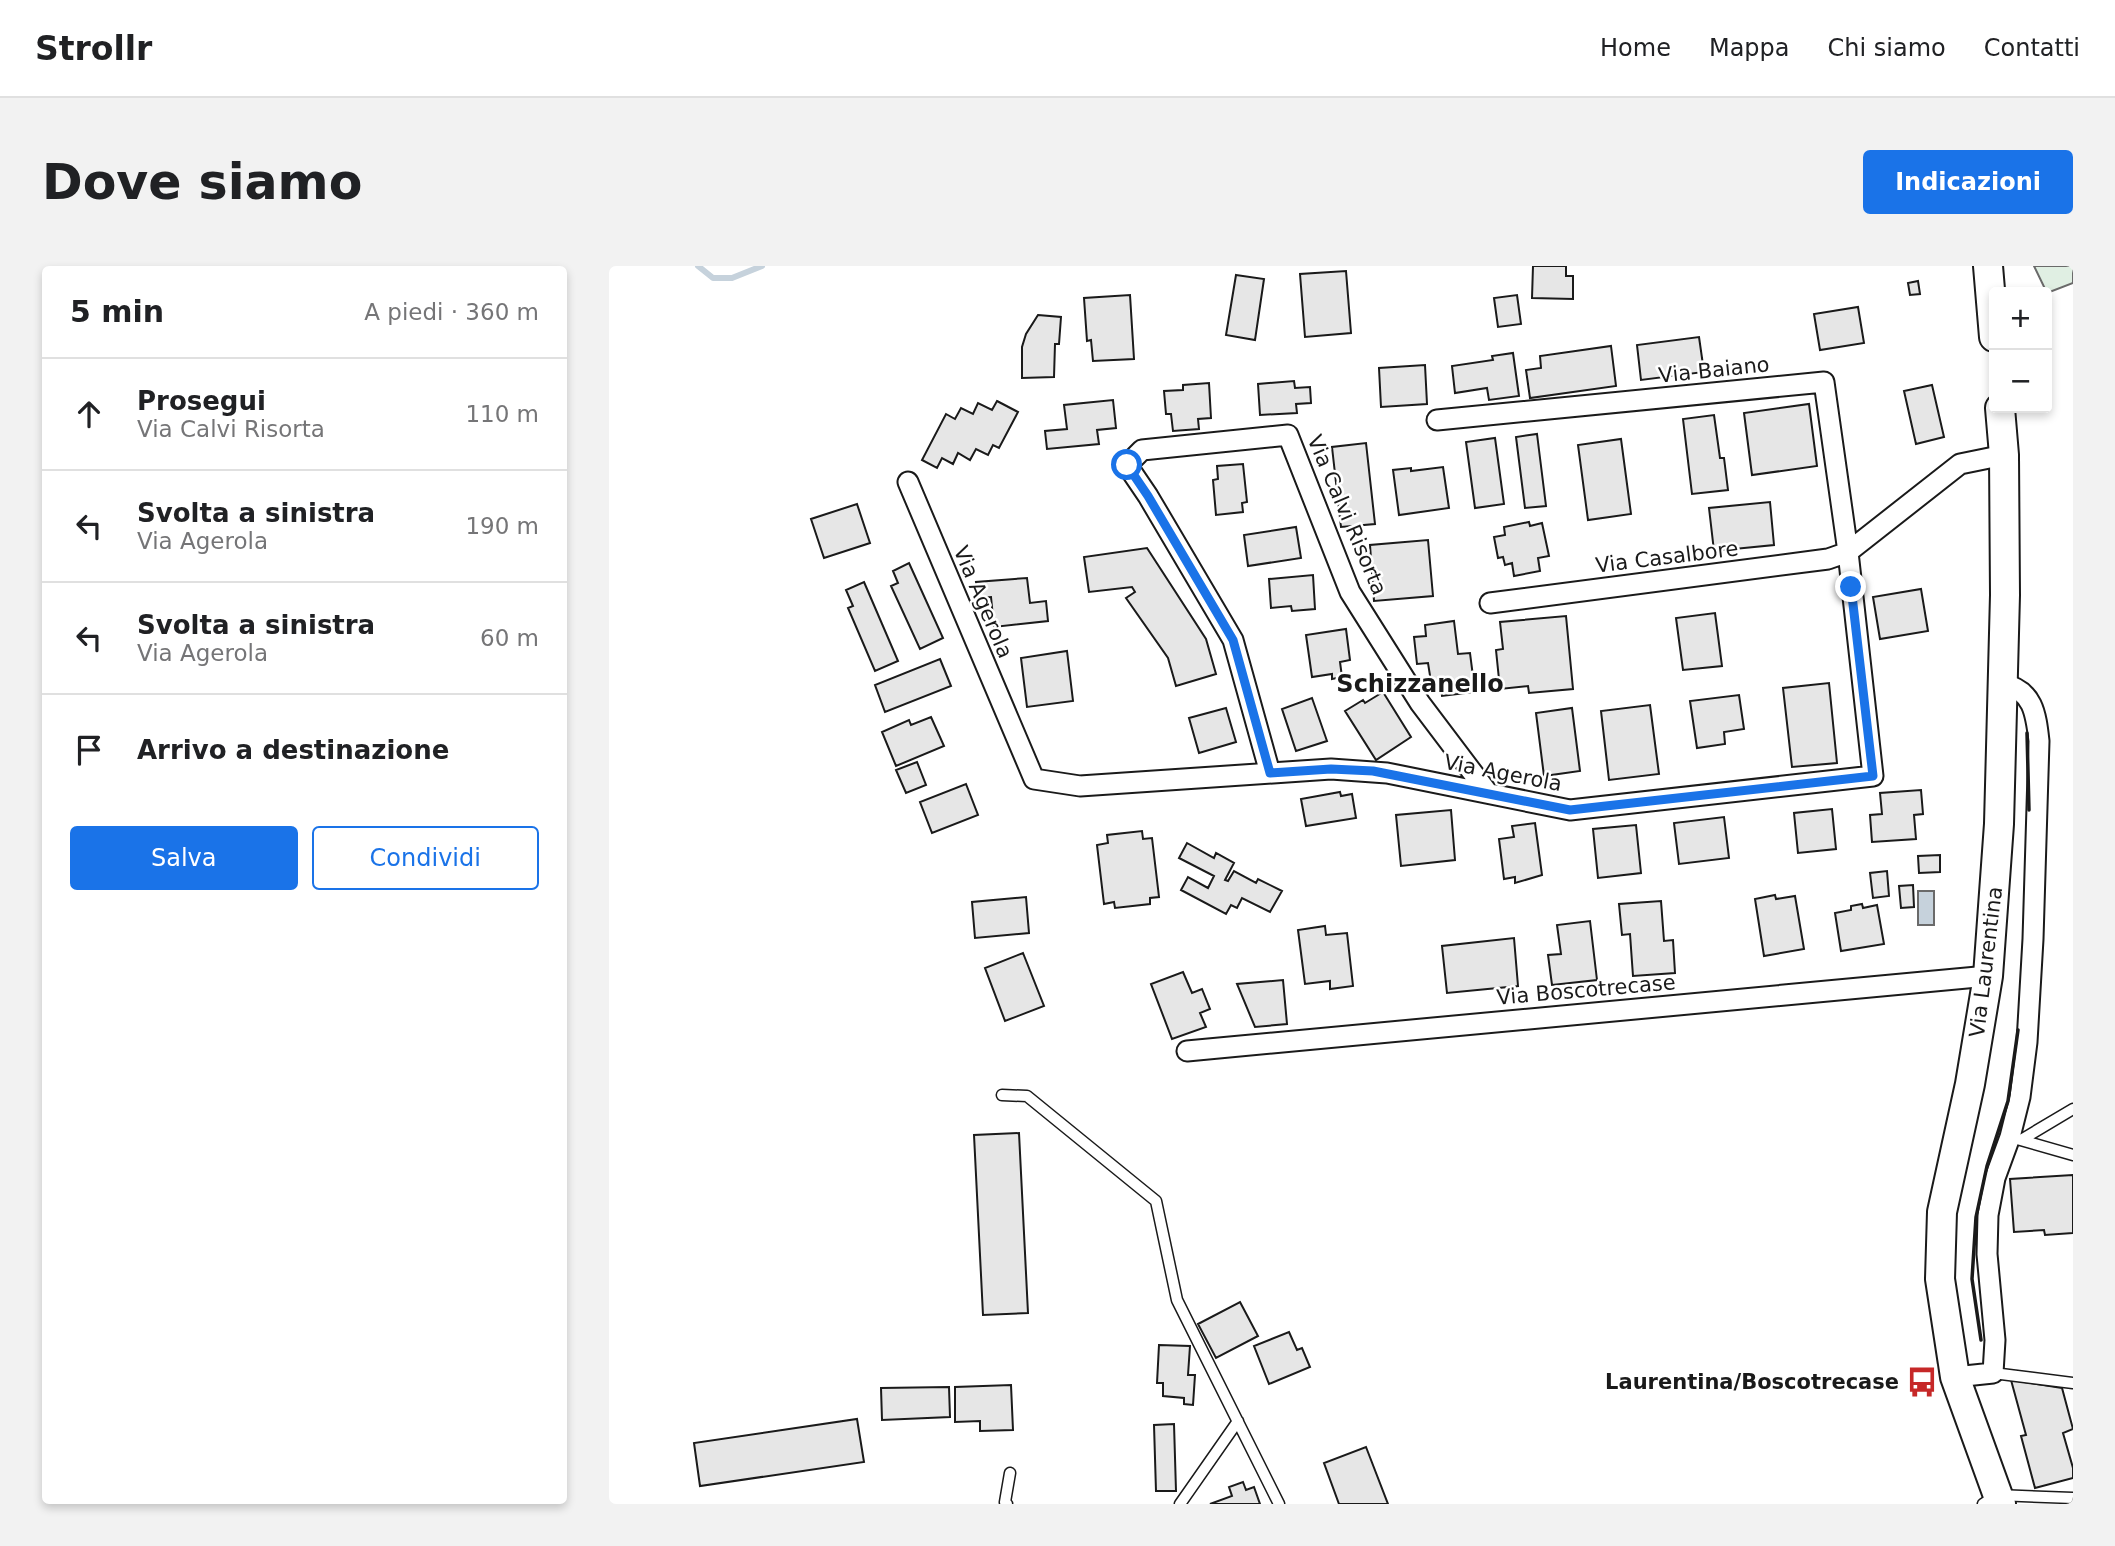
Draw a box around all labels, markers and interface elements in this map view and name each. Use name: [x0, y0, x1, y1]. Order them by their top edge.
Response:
text: Strollr: [35, 29, 152, 68]
text: Home: [1600, 34, 1671, 62]
text: Mappa: [1709, 34, 1790, 62]
text: Chi siamo: [1828, 34, 1946, 62]
text: Contatti: [1984, 34, 2080, 62]
button: Indicazioni: [1863, 150, 2073, 214]
text: Dove siamo: [42, 154, 362, 211]
map controls: [1989, 287, 2052, 413]
button: +: [1989, 287, 2052, 350]
text: 5 min: [70, 294, 164, 329]
text: A piedi · 360 m: [364, 299, 539, 325]
button: −: [1989, 350, 2052, 413]
street label: Via Baiano: [1657, 352, 1771, 388]
text: Prosegui: [137, 386, 266, 416]
icon: ahead: [70, 395, 108, 433]
text: 110 m: [465, 401, 539, 427]
text: Via Calvi Risorta: [137, 416, 325, 442]
street label: Via Calvi Risorta: [1302, 431, 1392, 599]
route start: [1111, 449, 1142, 480]
text: Svolta a sinistra: [137, 498, 375, 528]
icon: left: [70, 507, 108, 545]
text: 190 m: [465, 513, 539, 539]
text: Via Agerola: [137, 528, 268, 554]
street label: Via Casalbore: [1594, 536, 1740, 578]
street label: Via Agerola: [949, 542, 1017, 662]
route end: [1835, 571, 1866, 602]
text: Svolta a sinistra: [137, 610, 375, 640]
icon: left: [70, 619, 108, 657]
text: 60 m: [480, 625, 539, 651]
text: Via Agerola: [137, 640, 268, 666]
district label: Schizzanello: [1336, 670, 1504, 698]
icon: arrive: [70, 731, 108, 769]
text: Arrivo a destinazione: [137, 735, 449, 765]
street label: Via Agerola: [1442, 750, 1564, 796]
button: Salva: [70, 826, 298, 890]
button: Condividi: [312, 826, 539, 890]
street label: Via Laurentina: [1965, 885, 2007, 1039]
street label: Via Boscotrecase: [1496, 970, 1676, 1010]
bus stop icon: Laurentina/Boscotrecase: [1905, 1365, 1939, 1399]
place label: Laurentina/Boscotrecase: [1605, 1370, 1899, 1394]

